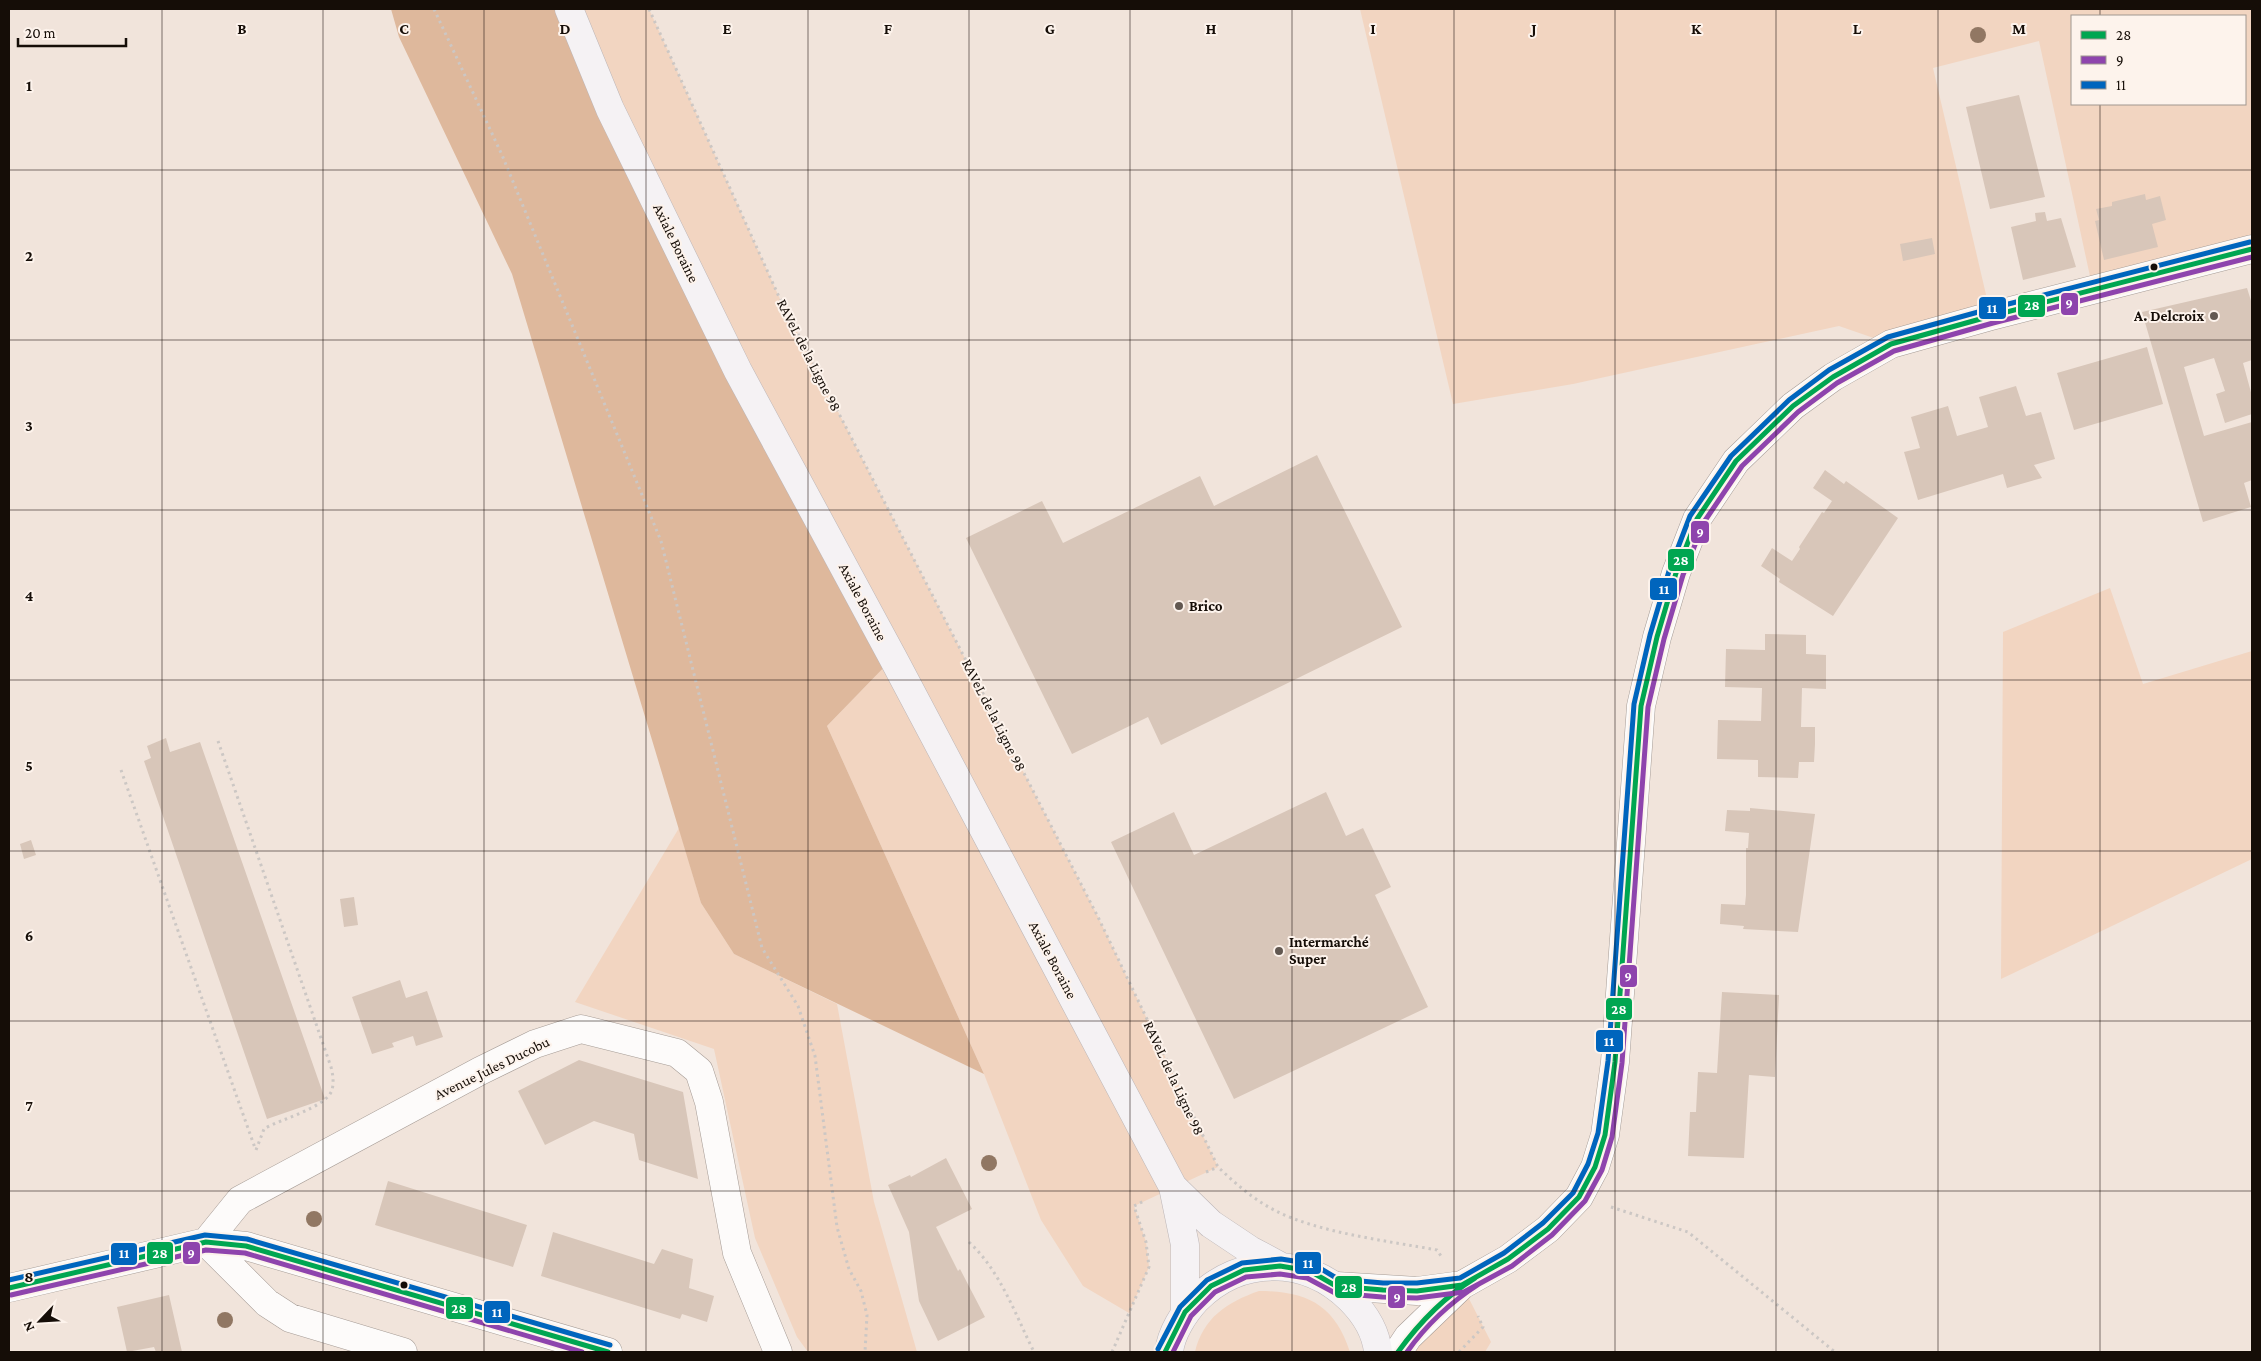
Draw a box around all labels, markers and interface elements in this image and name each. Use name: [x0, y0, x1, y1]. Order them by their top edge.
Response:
scale bar: [18, 15, 125, 47]
legend: [2071, 15, 2246, 105]
text: B: [237, 20, 247, 37]
text: C: [399, 20, 409, 37]
text: D: [559, 20, 571, 37]
text: E: [722, 20, 732, 37]
text: F: [884, 20, 893, 37]
text: G: [1045, 20, 1055, 37]
text: H: [1206, 20, 1217, 37]
text: I: [1370, 20, 1376, 37]
text: J: [1529, 20, 1537, 37]
text: K: [1691, 20, 1702, 37]
text: L: [1853, 20, 1862, 37]
text: M: [2012, 20, 2026, 37]
text: 20 m: [25, 25, 56, 41]
text: 28: [2116, 27, 2131, 43]
text: 9: [2116, 52, 2124, 68]
text: 1: [26, 77, 32, 94]
text: 11: [2116, 77, 2126, 93]
street label: Axiale Boraine: [650, 201, 702, 285]
text: 2: [25, 247, 33, 264]
unlabelled marker: [2149, 262, 2159, 272]
line badge: 9: [2060, 292, 2079, 316]
line badge: 28: [2017, 294, 2046, 318]
text: 9: [2065, 295, 2073, 311]
street label: RAVeL de la Ligne 98: [773, 296, 844, 414]
line badge: 11: [1978, 296, 2007, 320]
text: 28: [2024, 297, 2040, 313]
text: 11: [1987, 300, 1997, 316]
place label: A. Delcroix: [2133, 308, 2204, 324]
marker: A. Delcroix: [2208, 310, 2220, 322]
text: 3: [25, 417, 33, 434]
line badge: 9: [1690, 520, 1710, 544]
text: 9: [1696, 524, 1704, 540]
line badge: 28: [1667, 548, 1695, 572]
text: 28: [1673, 552, 1689, 568]
street label: Axiale Boraine: [836, 560, 890, 644]
line badge: 11: [1649, 577, 1678, 601]
text: 11: [1659, 581, 1669, 597]
text: 4: [25, 587, 34, 604]
place label: Brico: [1189, 598, 1223, 614]
marker: Brico: [1173, 600, 1185, 612]
street label: RAVeL de la Ligne 98: [958, 656, 1029, 774]
text: 5: [25, 757, 33, 774]
street label: Axiale Boraine: [1026, 918, 1080, 1002]
text: 6: [25, 927, 33, 944]
place label: Intermarché Super: [1289, 934, 1369, 967]
marker: Intermarché Super: [1273, 945, 1285, 957]
line badge: 9: [1619, 964, 1638, 988]
text: 9: [1624, 968, 1632, 984]
line badge: 28: [1605, 997, 1633, 1021]
text: 28: [1611, 1001, 1627, 1017]
street label: RAVeL de la Ligne 98: [1140, 1019, 1207, 1138]
line badge: 11: [1595, 1029, 1624, 1053]
street label: Avenue Jules Ducobu: [432, 1033, 553, 1104]
text: 11: [1604, 1033, 1614, 1049]
text: 7: [25, 1097, 33, 1114]
line badge: 28: [146, 1241, 174, 1265]
line badge: 9: [182, 1241, 201, 1265]
line badge: 11: [110, 1242, 138, 1266]
text: 11: [119, 1245, 129, 1261]
text: 28: [152, 1245, 168, 1261]
text: 9: [187, 1245, 195, 1261]
line badge: 11: [1294, 1251, 1322, 1275]
text: 11: [1303, 1255, 1313, 1271]
text: 8: [24, 1268, 34, 1285]
line badge: 28: [1334, 1275, 1363, 1299]
text: 28: [1341, 1279, 1357, 1295]
unlabelled marker: [399, 1280, 409, 1290]
line badge: 9: [1387, 1285, 1406, 1309]
text: 9: [1393, 1289, 1401, 1305]
north arrow: [15, 1296, 65, 1346]
line badge: 28: [445, 1296, 474, 1320]
text: 28: [451, 1300, 467, 1316]
line badge: 11: [483, 1300, 511, 1324]
text: 11: [492, 1304, 502, 1320]
text: N: [19, 1318, 37, 1334]

